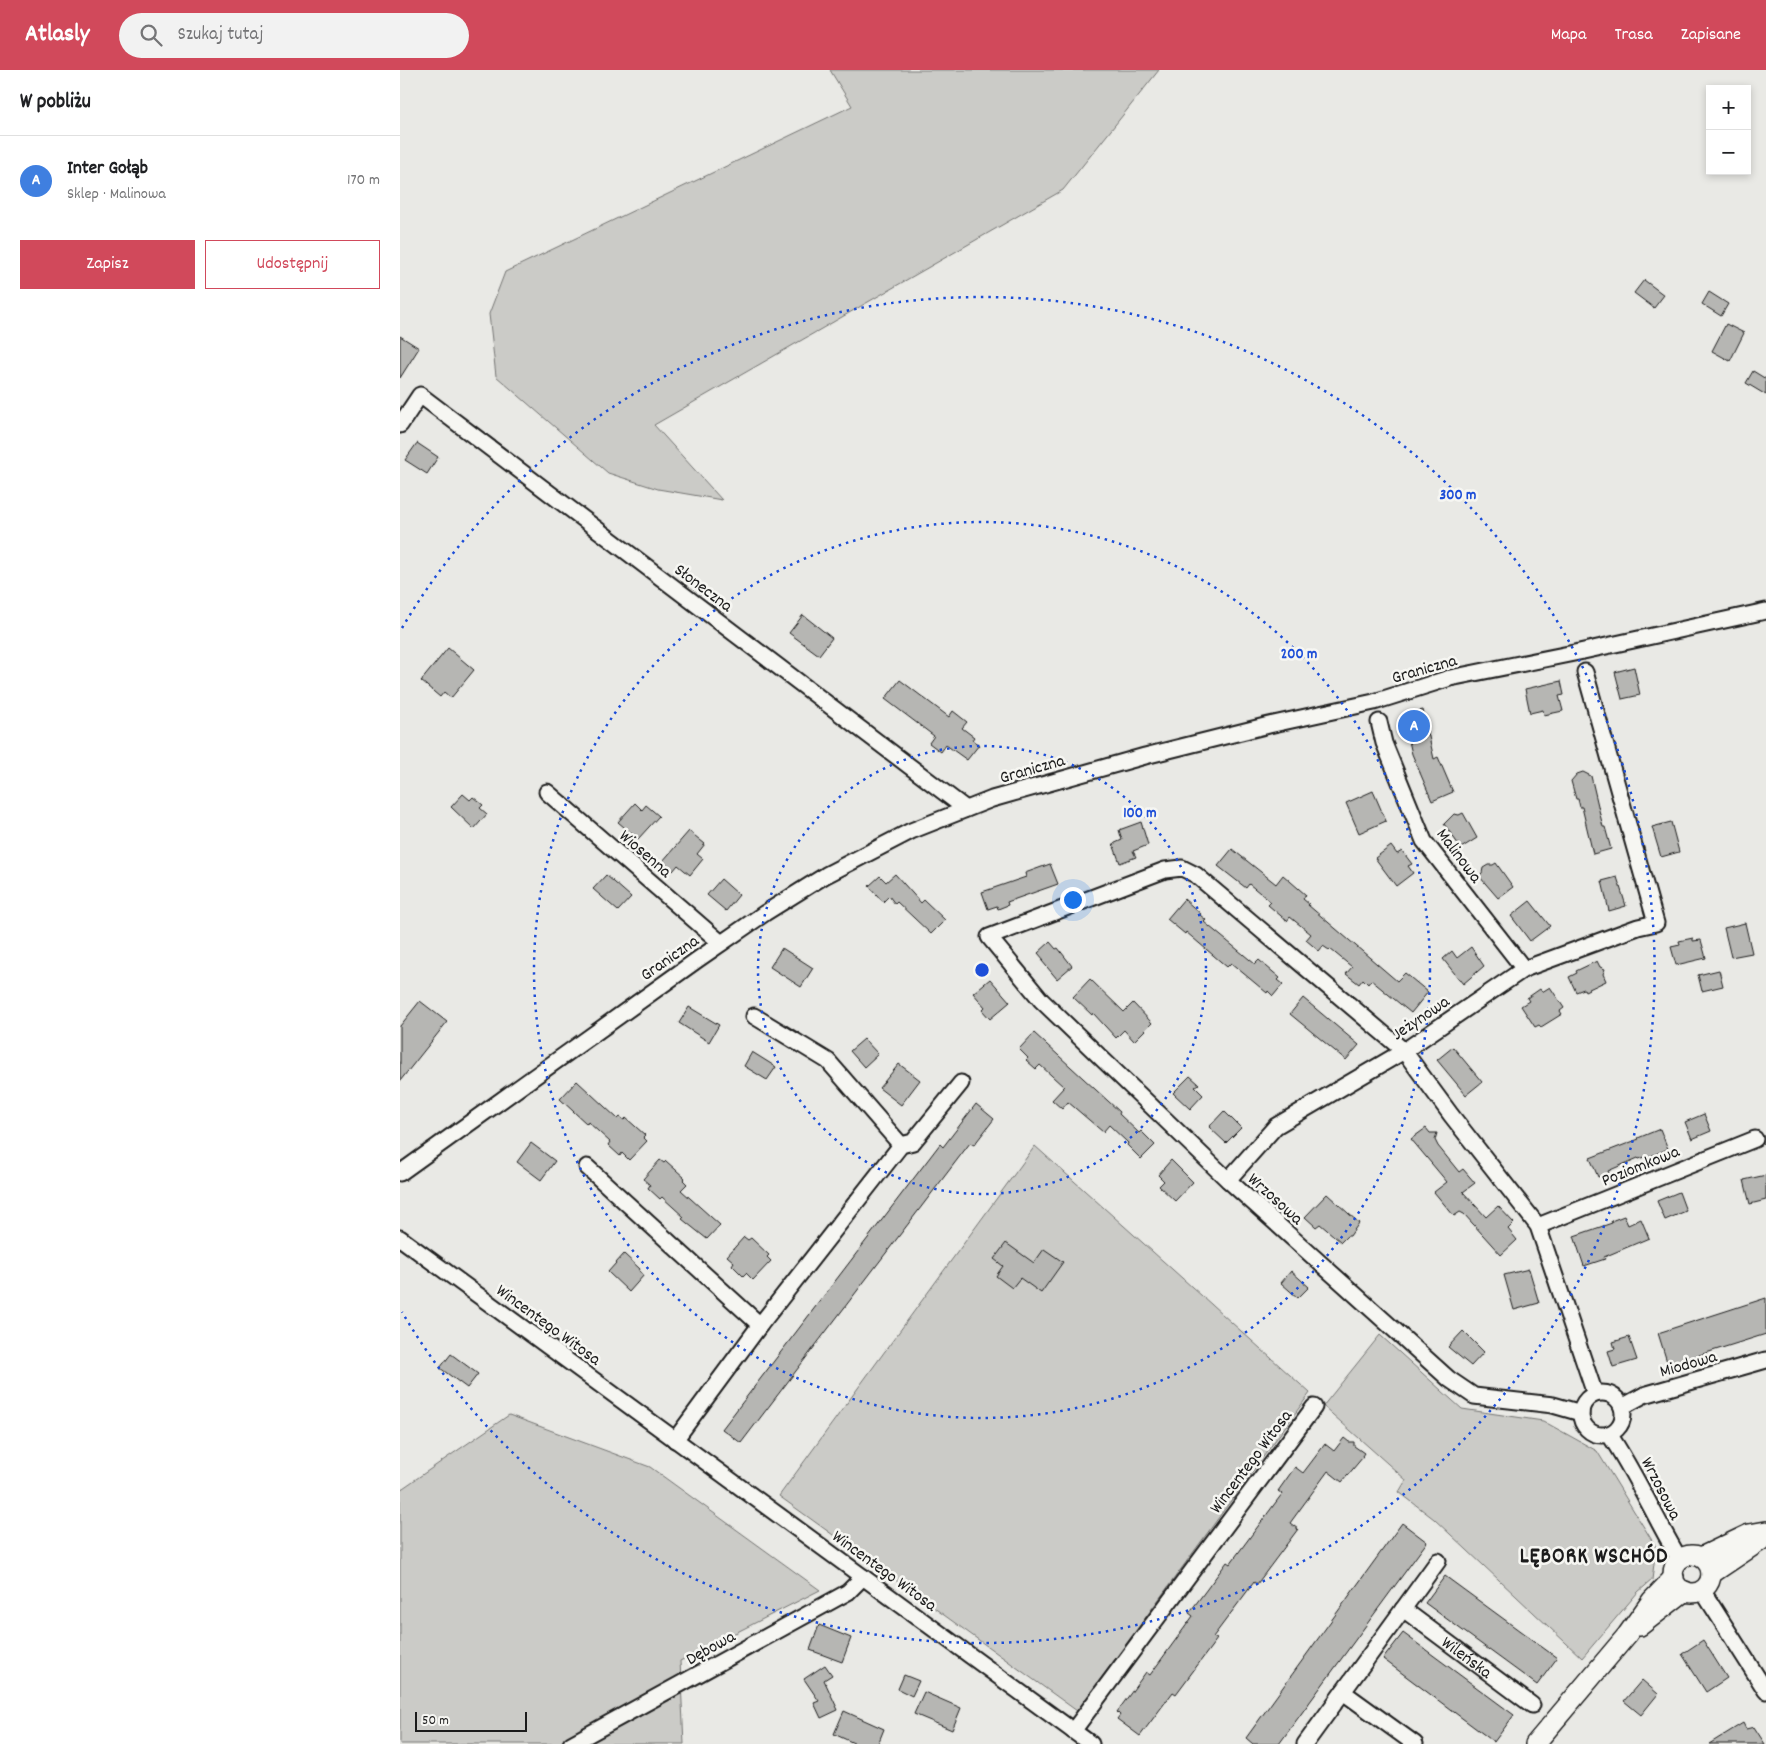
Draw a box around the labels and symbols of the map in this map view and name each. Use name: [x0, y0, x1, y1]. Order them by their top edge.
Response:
text: 300 m: [1440, 485, 1476, 507]
street label: Słoneczna: [668, 559, 737, 620]
text: 200 m: [1281, 644, 1317, 666]
street label: Graniczna: [1389, 649, 1461, 692]
pin: A: [1398, 707, 1430, 745]
street label: Graniczna: [997, 749, 1069, 792]
text: 100 m: [1123, 803, 1157, 825]
street label: Malinowa: [1429, 824, 1487, 890]
street label: Wiosenna: [613, 825, 676, 885]
your location: [1060, 887, 1086, 913]
street label: Graniczna: [636, 929, 705, 988]
centre of rings: [973, 961, 991, 979]
street label: Jeżynowa: [1387, 990, 1456, 1048]
street label: Poziomkowa: [1598, 1140, 1684, 1194]
street label: Wrzosowa: [1241, 1168, 1308, 1232]
street label: Wincentego Witosa: [490, 1279, 606, 1373]
street label: Miodowa: [1657, 1345, 1721, 1385]
street label: Wincentego Witosa: [1205, 1405, 1300, 1520]
street label: Wrzosowa: [1633, 1453, 1686, 1525]
street label: Wincentego Witosa: [826, 1525, 942, 1619]
district label: LĘBORK WSCHÓD: [1520, 1542, 1668, 1573]
street label: Dębowa: [682, 1625, 741, 1673]
street label: Wileńska: [1435, 1632, 1497, 1686]
scale bar: [415, 1709, 528, 1732]

